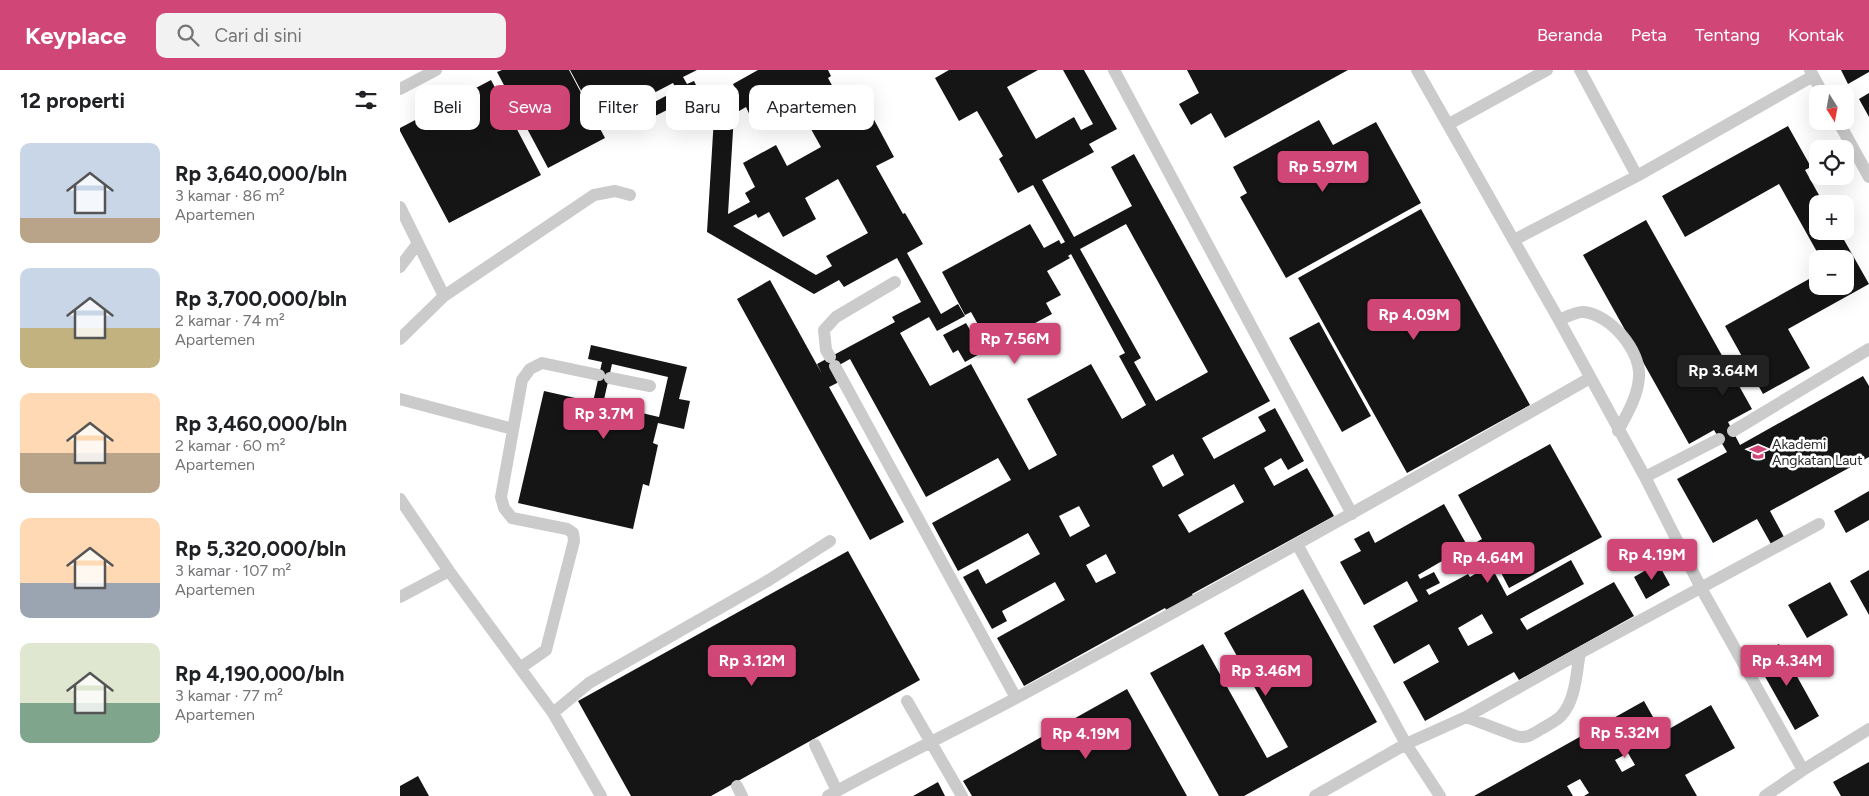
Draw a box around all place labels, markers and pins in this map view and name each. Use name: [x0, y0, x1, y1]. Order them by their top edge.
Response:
pin: Rp 5.97M: [1271, 150, 1375, 193]
pin: Rp 4.09M: [1362, 298, 1466, 341]
pin: Rp 7.56M: [963, 322, 1067, 365]
pin: Rp 3.64M: [1671, 354, 1775, 397]
pin: Rp 3.7M: [558, 398, 650, 440]
place label: Akademi Angkatan Laut: [1772, 436, 1862, 469]
school or university icon: Akademi Angkatan Laut: [1748, 442, 1768, 462]
pin: Rp 4.19M: [1600, 538, 1704, 581]
pin: Rp 4.64M: [1436, 542, 1540, 584]
pin: Rp 3.12M: [700, 644, 804, 687]
pin: Rp 4.34M: [1735, 644, 1839, 687]
pin: Rp 3.46M: [1214, 654, 1318, 697]
pin: Rp 5.32M: [1573, 716, 1677, 759]
pin: Rp 4.19M: [1034, 718, 1138, 760]

